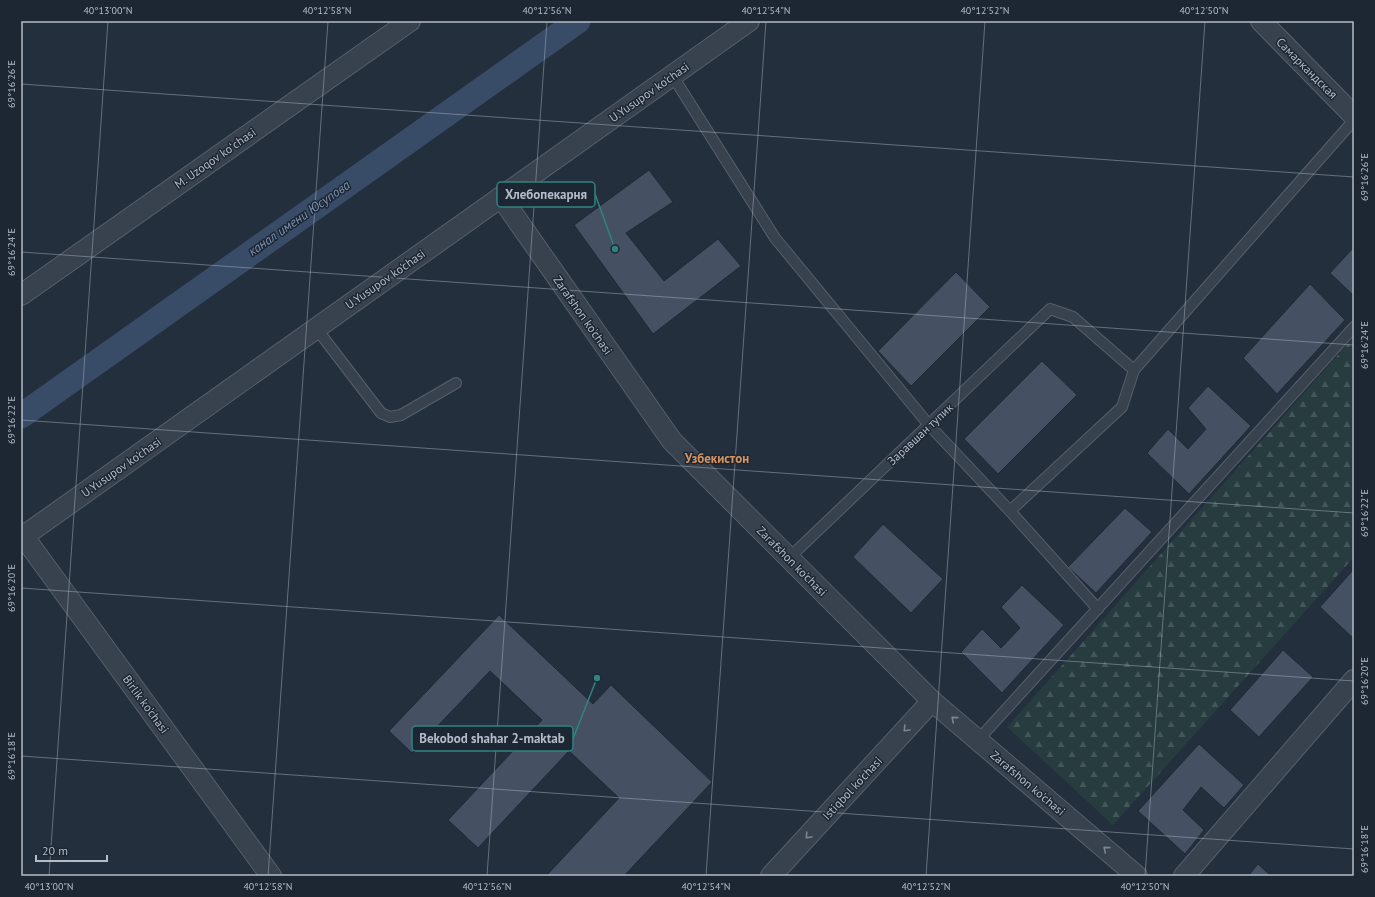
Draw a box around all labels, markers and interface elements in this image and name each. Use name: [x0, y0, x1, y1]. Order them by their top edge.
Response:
text: 40°13'00"N: [83, 4, 133, 17]
text: 40°12'58"N: [302, 4, 352, 17]
text: 40°12'56"N: [522, 4, 572, 17]
text: 40°12'54"N: [741, 4, 791, 17]
text: 40°12'52"N: [960, 4, 1010, 17]
text: 40°12'50"N: [1179, 4, 1229, 17]
street label: Самаркандская: [1273, 34, 1341, 102]
street label: U.Yusupov ko'chasi: [606, 59, 692, 125]
text: 69°16'26"E: [5, 60, 18, 108]
street label: M. Uzoqov koʻchasi: [171, 124, 259, 192]
text: 69°16'26"E: [1358, 153, 1371, 201]
water label: канал имени Юсупова: [245, 176, 354, 260]
callout: Хлебопекарня: [497, 182, 595, 207]
text: Хлебопекарня: [505, 186, 587, 203]
text: 69°16'24"E: [5, 228, 18, 276]
street label: U.Yusupov ko'chasi: [342, 246, 428, 312]
street label: Zarafshon ko'chasi: [550, 273, 616, 357]
text: 69°16'24"E: [1358, 321, 1371, 369]
text: 69°16'22"E: [5, 396, 18, 444]
street label: Заравшан тупик: [884, 400, 956, 468]
street label: U.Yusupov ko'chasi: [78, 434, 164, 500]
district label: Узбекистон: [684, 450, 749, 467]
text: 69°16'22"E: [1358, 489, 1371, 537]
street label: Zarafshon ko'chasi: [754, 523, 830, 599]
text: 69°16'20"E: [5, 564, 18, 612]
text: 69°16'20"E: [1358, 657, 1371, 705]
street label: Birlik ko'chasi: [120, 672, 172, 736]
one-way arrow: [951, 717, 959, 724]
one-way arrow: [903, 725, 910, 732]
callout: Bekobod shahar 2-maktab: [412, 726, 573, 751]
text: Bekobod shahar 2-maktab: [419, 730, 565, 747]
text: 69°16'18"E: [5, 732, 18, 780]
street label: Zarafshon ko'chasi: [988, 747, 1068, 819]
street label: Istiqbol ko'chasi: [819, 753, 885, 823]
text: 69°16'18"E: [1358, 825, 1371, 873]
one-way arrow: [806, 831, 813, 838]
scale bar: [36, 837, 107, 863]
text: 20 m: [42, 843, 68, 858]
one-way arrow: [1103, 847, 1111, 854]
text: 40°13'00"N: [24, 880, 74, 893]
text: 40°12'58"N: [243, 880, 293, 893]
text: 40°12'56"N: [462, 880, 512, 893]
text: 40°12'54"N: [681, 880, 731, 893]
text: 40°12'52"N: [901, 880, 951, 893]
text: 40°12'50"N: [1120, 880, 1170, 893]

